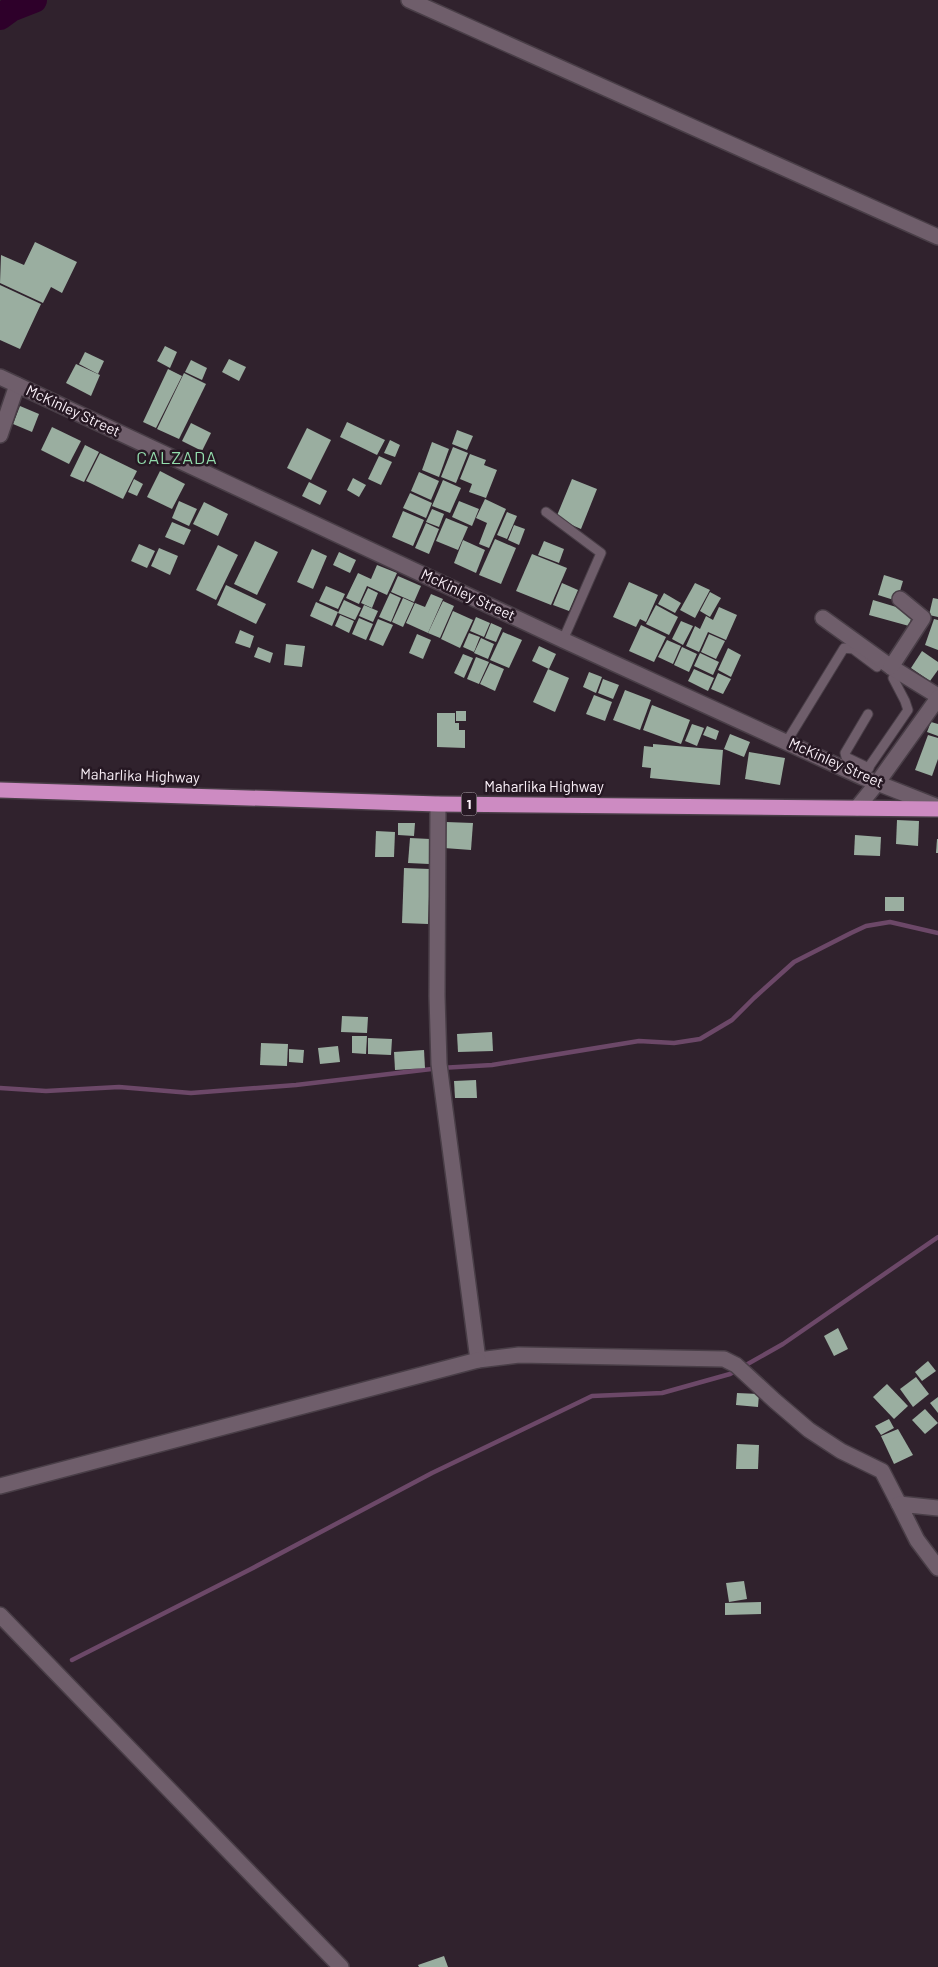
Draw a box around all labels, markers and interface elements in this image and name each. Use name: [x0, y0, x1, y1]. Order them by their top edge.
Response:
street label: McKinley Street: [24, 380, 123, 440]
district label: CALZADA: [136, 446, 218, 468]
street label: McKinley Street: [419, 564, 518, 624]
street label: McKinley Street: [786, 733, 887, 791]
street label: Maharlika Highway: [80, 764, 200, 786]
street label: Maharlika Highway: [484, 777, 604, 795]
road number: 1: [462, 792, 476, 816]

